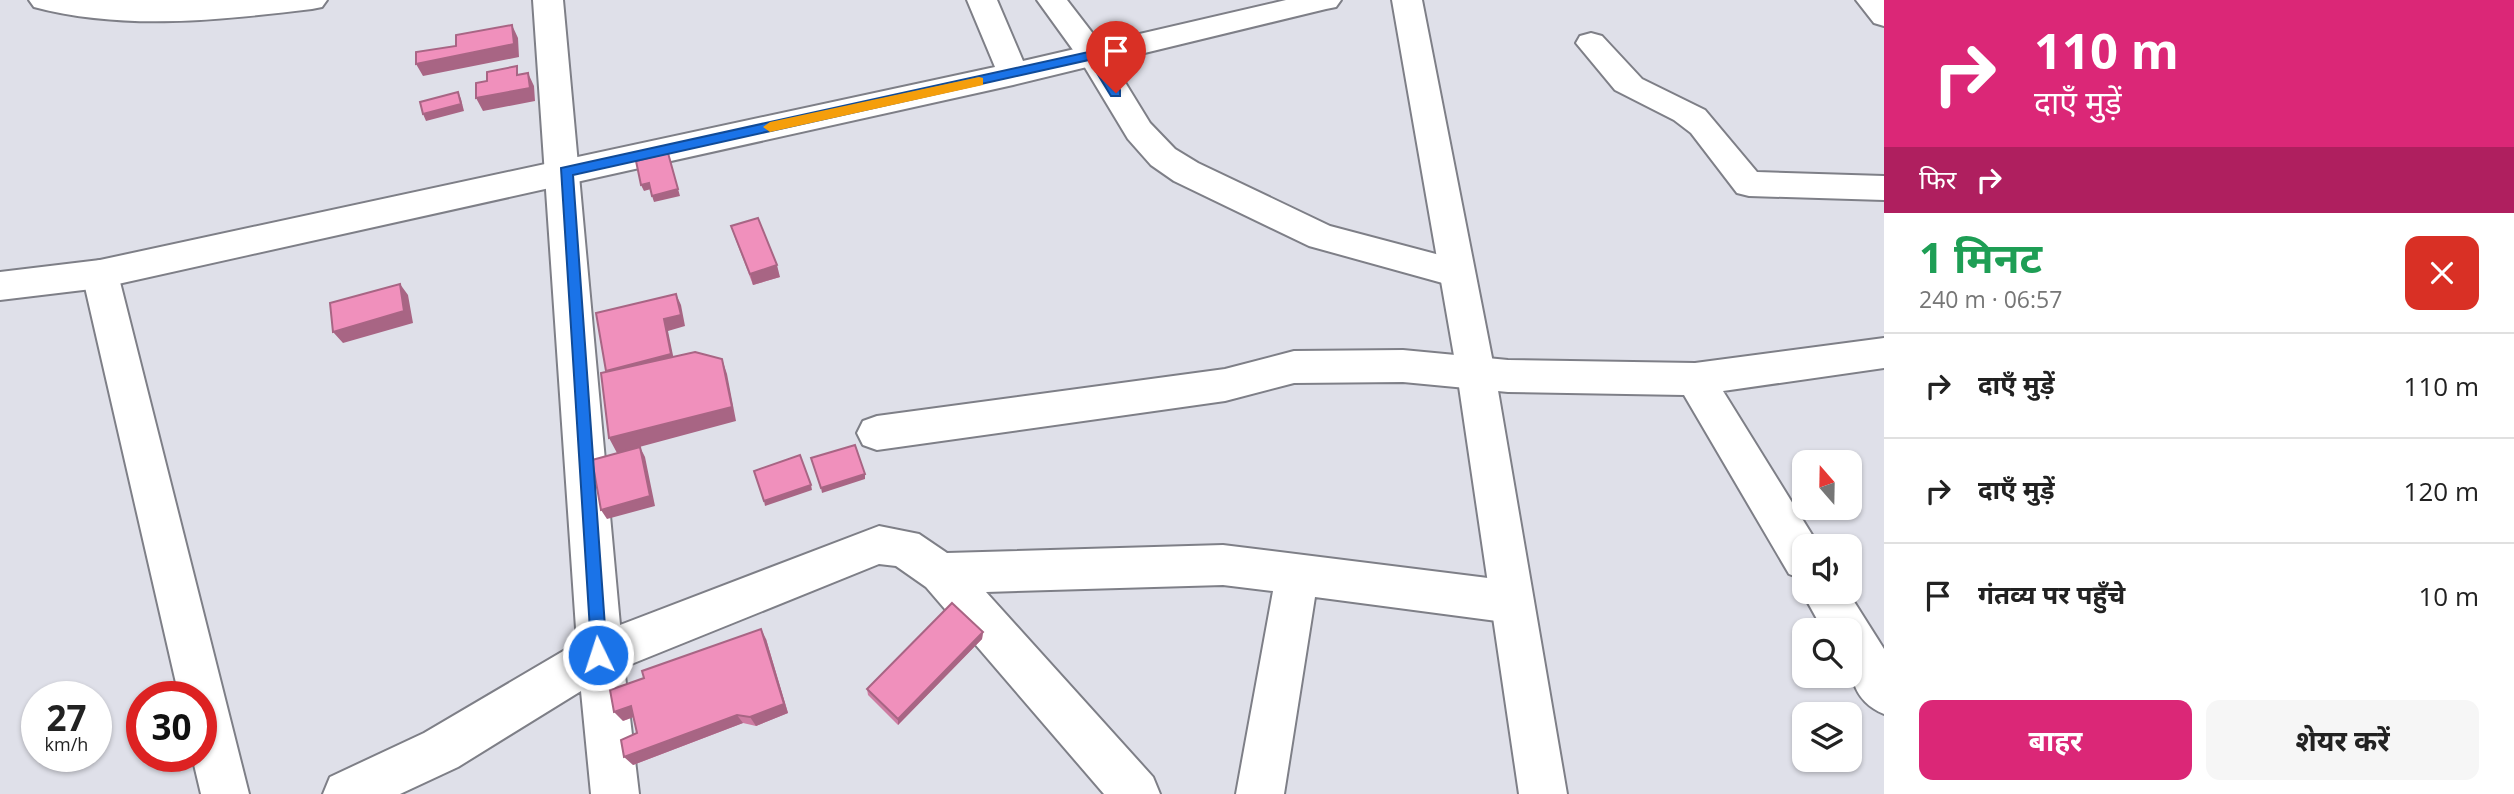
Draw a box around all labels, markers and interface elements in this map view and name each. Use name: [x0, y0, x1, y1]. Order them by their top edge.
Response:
text: 110 m: [2034, 17, 2179, 83]
pin: [1086, 21, 1146, 93]
icon: right: [1919, 28, 2010, 119]
icon: arrive: [1097, 32, 1135, 70]
text: दाएँ मुड़ें: [2034, 80, 2122, 123]
text: फिर: [1919, 161, 1956, 197]
icon: right: [1970, 161, 2008, 199]
text: 1 मिनट: [1919, 228, 2042, 285]
button: close: [2405, 236, 2479, 310]
text: 240 m · 06:57: [1919, 283, 2062, 315]
text: दाएँ मुड़ें: [1978, 366, 2055, 402]
icon: right: [1919, 367, 1957, 405]
text: 110 m: [2404, 368, 2479, 404]
north arrow: [1792, 450, 1862, 520]
map controls: [1792, 450, 1862, 772]
text: दाएँ मुड़ें: [1978, 471, 2055, 507]
icon: right: [1919, 472, 1957, 510]
text: 120 m: [2404, 473, 2479, 509]
button: sound: [1792, 534, 1862, 604]
text: गंतव्य पर पहुँचे: [1978, 576, 2125, 612]
icon: arrive: [1919, 577, 1957, 615]
text: 10 m: [2418, 578, 2479, 614]
position arrow: [561, 618, 635, 692]
button: search: [1792, 618, 1862, 688]
speed limit sign: 30: [126, 681, 217, 772]
text: 27: [46, 694, 87, 741]
button: बाहर: [1919, 700, 2192, 780]
button: शेयर करें: [2206, 700, 2479, 780]
button: layers: [1792, 702, 1862, 772]
text: km/h: [45, 732, 88, 756]

